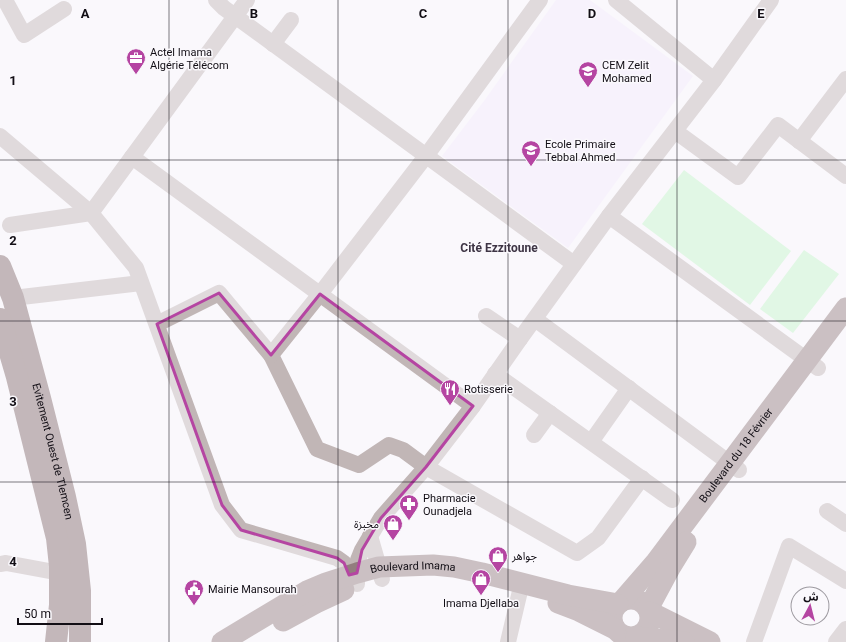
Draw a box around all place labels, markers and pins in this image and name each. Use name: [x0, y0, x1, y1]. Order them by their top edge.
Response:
place label: Actel Imama Algérie Télécom: [150, 46, 229, 72]
office icon: Actel Imama Algérie Télécom: [125, 47, 147, 75]
place label: CEM Zelit Mohamed: [602, 59, 652, 85]
school or university icon: CEM Zelit Mohamed: [577, 60, 599, 88]
place label: Ecole Primaire Tebbal Ahmed: [545, 138, 616, 164]
school or university icon: Ecole Primaire Tebbal Ahmed: [520, 139, 542, 167]
restaurant icon: Rotisserie: [439, 378, 461, 406]
place label: Rotisserie: [464, 383, 513, 396]
place label: Pharmacie Ounadjela: [423, 492, 476, 518]
pharmacy icon: Pharmacie Ounadjela: [398, 493, 420, 521]
shop icon: مخبزة: [382, 513, 404, 541]
place label: مخبزة: [354, 518, 379, 531]
shop icon: جواهر: [487, 545, 509, 573]
place label: جواهر: [511, 550, 537, 563]
shop icon: Imama Djellaba: [470, 568, 492, 596]
public building icon: Mairie Mansourah: [183, 578, 205, 606]
place label: Mairie Mansourah: [208, 583, 296, 596]
place label: Imama Djellaba: [443, 597, 519, 610]

